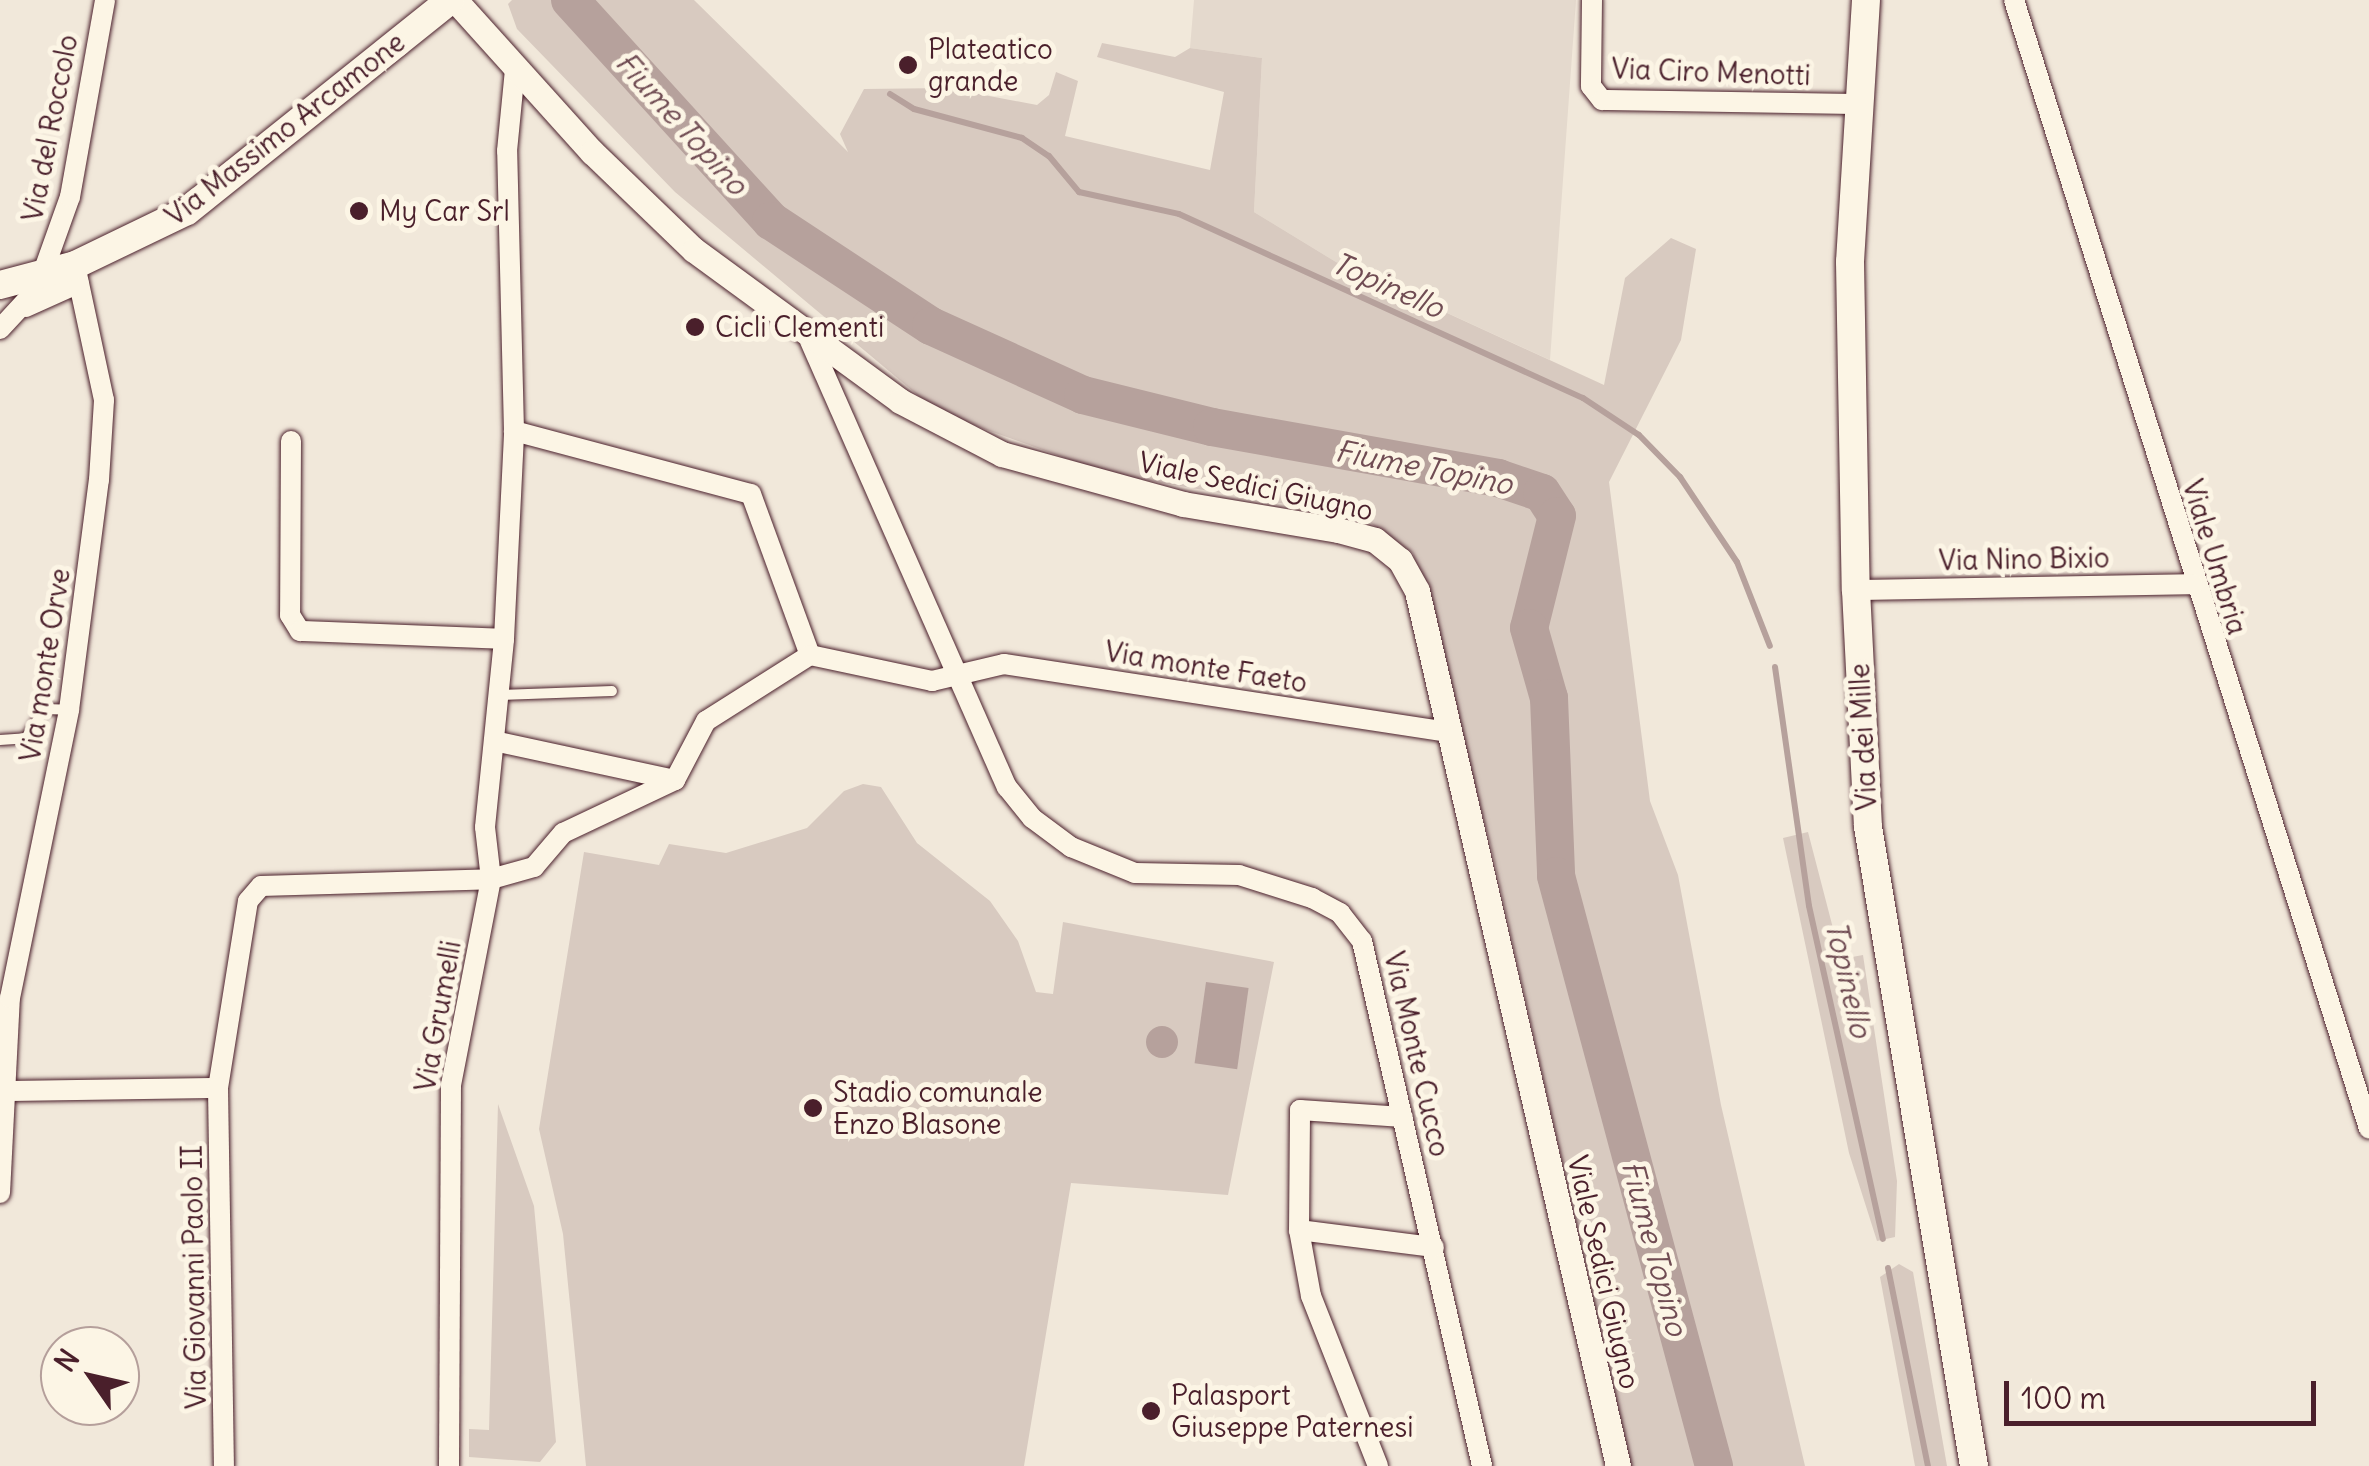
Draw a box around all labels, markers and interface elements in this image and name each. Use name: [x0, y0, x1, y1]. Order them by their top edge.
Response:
street label: Via Massimo Arcamone: [159, 25, 411, 233]
street label: Via del Roccolo: [15, 32, 85, 224]
place label: Plateatico grande: [928, 32, 1053, 98]
water label: Fiume Topino: [609, 44, 755, 202]
street label: Via Ciro Menotti: [1611, 52, 1811, 92]
marker: Plateatico grande: [897, 54, 919, 76]
place label: My Car Srl: [379, 194, 510, 228]
marker: My Car Srl: [348, 200, 370, 222]
water label: Topinello: [1327, 245, 1449, 325]
place label: Cicli Clementi: [715, 310, 884, 344]
marker: Cicli Clementi: [684, 316, 706, 338]
water label: Fiume Topino: [1332, 432, 1516, 502]
street label: Viale Sedici Giugno: [1136, 445, 1376, 527]
street label: Viale Umbria: [2175, 475, 2255, 639]
street label: Via Nino Bixio: [1938, 541, 2110, 577]
street label: Via monte Orve: [13, 566, 77, 764]
street label: Via monte Faeto: [1103, 634, 1309, 700]
street label: Via dei Mille: [1842, 663, 1884, 811]
water label: Topinello: [1818, 917, 1880, 1041]
street label: Via Grumelli: [408, 938, 468, 1094]
street label: Via Monte Cucco: [1377, 948, 1457, 1160]
place label: Stadio comunale Enzo Blasone: [833, 1075, 1043, 1141]
marker: Stadio comunale Enzo Blasone: [802, 1097, 824, 1119]
street label: Via Giovanni Paolo II: [175, 1145, 213, 1409]
street label: Viale Sedici Giugno: [1561, 1152, 1647, 1392]
water label: Fiume Topino: [1614, 1157, 1696, 1339]
north arrow: [40, 1326, 140, 1426]
text: N: [46, 1342, 87, 1378]
scale bar: [2009, 1361, 2322, 1423]
place label: Palasport Giuseppe Paternesi: [1171, 1378, 1413, 1444]
text: 100 m: [2021, 1379, 2106, 1417]
marker: Palasport Giuseppe Paternesi: [1140, 1400, 1162, 1422]

